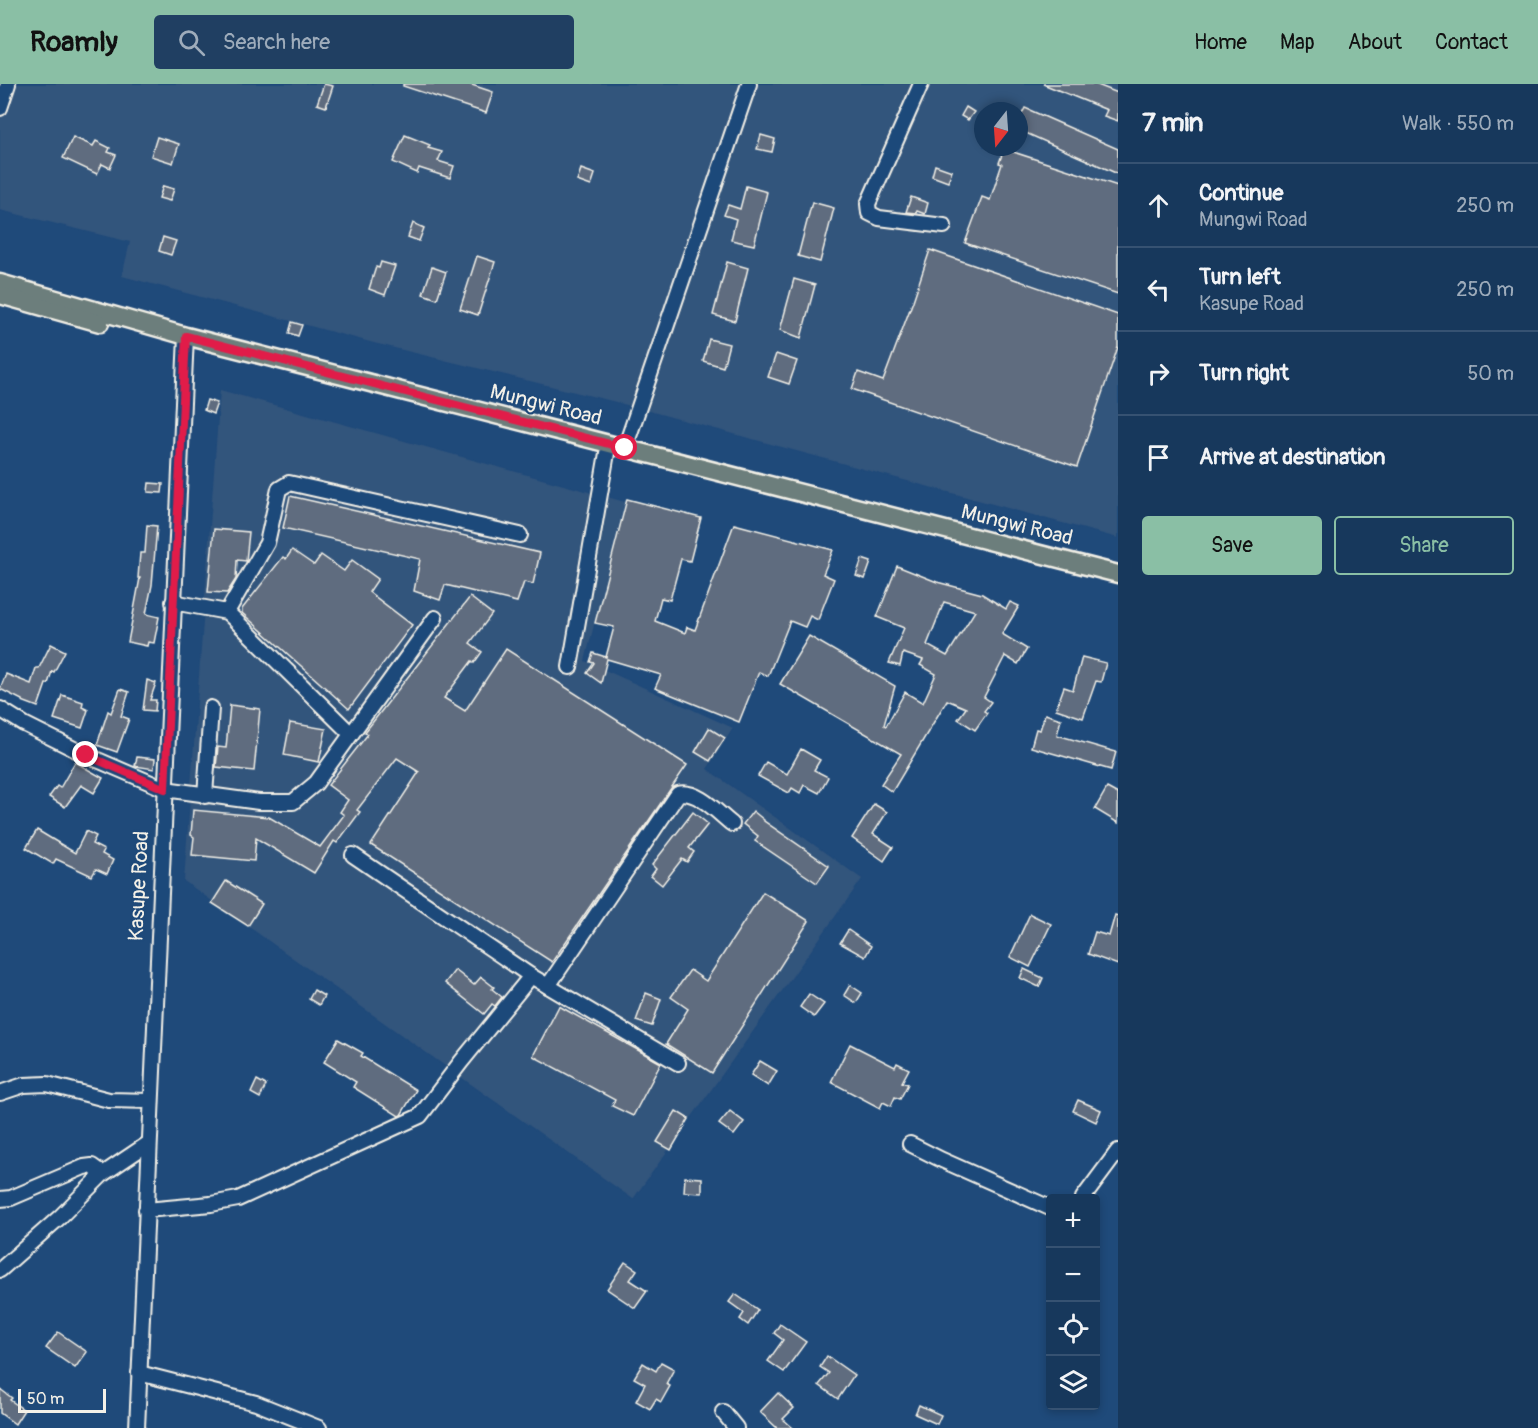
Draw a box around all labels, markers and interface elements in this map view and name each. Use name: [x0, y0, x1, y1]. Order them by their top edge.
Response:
search box: [154, 15, 574, 69]
text: Roamly: [30, 25, 118, 60]
icon: search: [175, 26, 208, 59]
text: Search here: [223, 28, 330, 56]
text: Home: [1194, 29, 1247, 56]
text: Map: [1280, 29, 1315, 56]
text: About: [1348, 29, 1402, 56]
text: Contact: [1435, 29, 1508, 56]
north arrow: [974, 102, 1028, 156]
text: 7 min: [1142, 107, 1204, 139]
text: Walk · 550 m: [1402, 111, 1514, 136]
text: Continue: [1199, 179, 1283, 207]
icon: ahead: [1142, 189, 1175, 222]
text: 250 m: [1456, 193, 1514, 218]
text: Mungwi Road: [1199, 207, 1308, 232]
text: Turn left: [1199, 263, 1281, 291]
icon: left: [1142, 273, 1175, 306]
text: 250 m: [1456, 277, 1514, 302]
text: Kasupe Road: [1199, 291, 1304, 316]
icon: right: [1142, 357, 1175, 390]
text: Turn right: [1199, 359, 1289, 387]
text: 50 m: [1467, 361, 1514, 386]
street label: Mungwi Road: [487, 378, 605, 432]
route start: [611, 434, 637, 460]
icon: arrive: [1142, 441, 1175, 474]
text: Arrive at destination: [1199, 443, 1385, 471]
street label: Mungwi Road: [958, 498, 1076, 552]
button: Save: [1142, 516, 1322, 575]
button: Share: [1334, 516, 1514, 575]
route end: [72, 741, 98, 767]
street label: Kasupe Road: [123, 830, 155, 942]
map controls: [1046, 1194, 1100, 1410]
button: +: [1046, 1194, 1100, 1248]
button: −: [1046, 1248, 1100, 1302]
button: locate: [1046, 1302, 1100, 1356]
button: layers: [1046, 1356, 1100, 1410]
scale bar: [18, 1386, 106, 1414]
text: 50 m: [27, 1389, 64, 1409]

